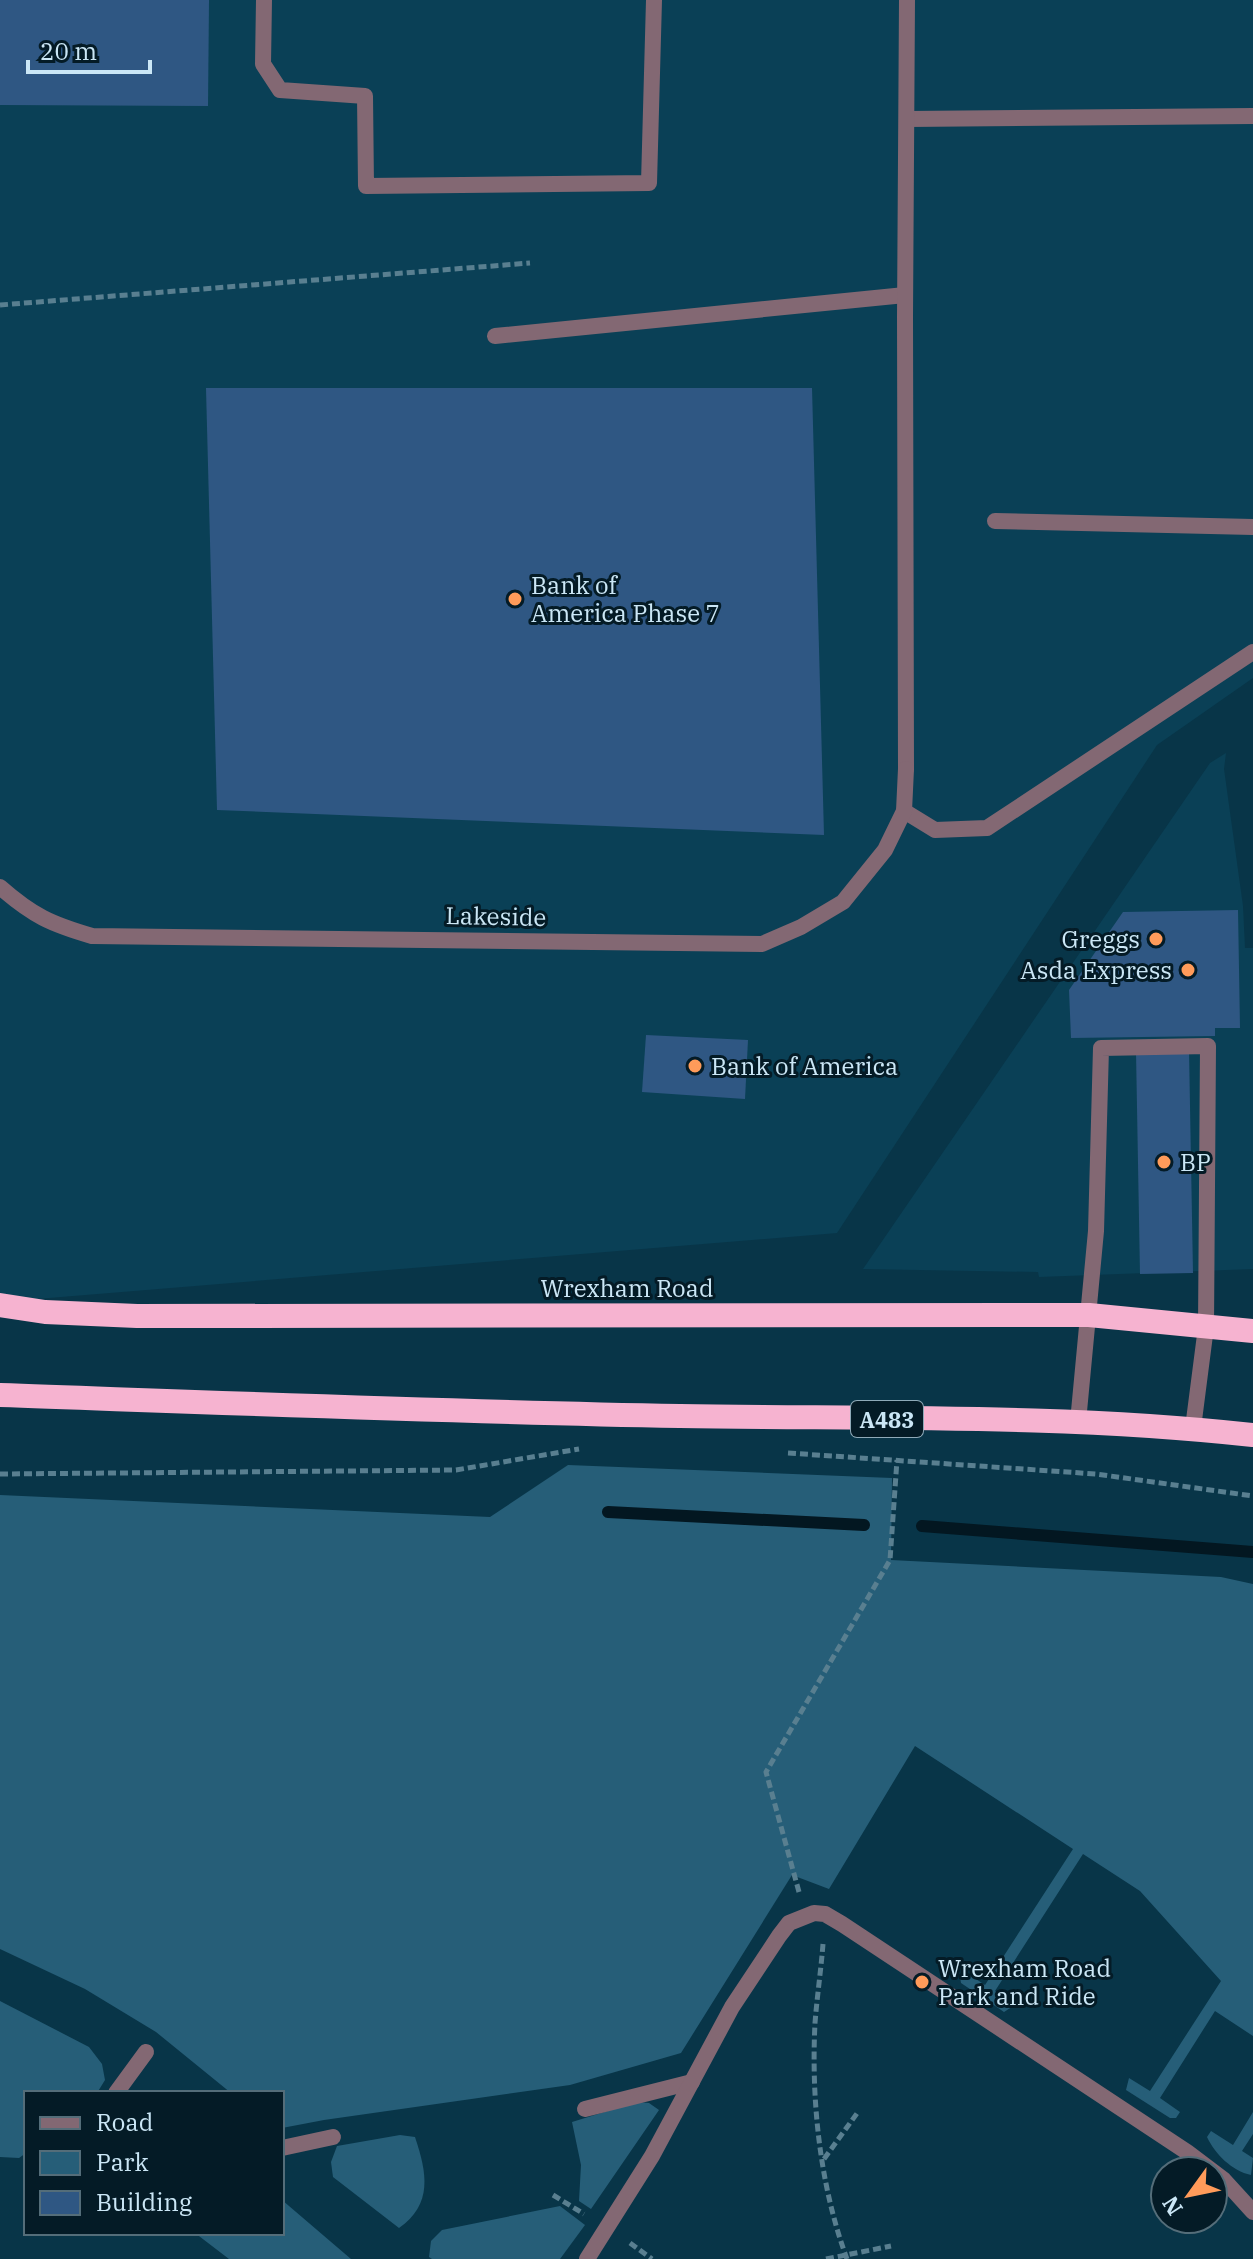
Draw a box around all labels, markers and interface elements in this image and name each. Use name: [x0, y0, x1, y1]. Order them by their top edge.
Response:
scale bar: [28, 24, 150, 74]
text: 20 m: [40, 35, 97, 67]
place label: Bank of America Phase 7: [531, 569, 720, 629]
marker: Bank of America Phase 7: [506, 590, 524, 608]
street label: Lakeside: [445, 899, 547, 933]
place label: Greggs: [1061, 923, 1140, 955]
marker: Greggs: [1147, 930, 1165, 948]
place label: Asda Express: [1020, 954, 1172, 986]
marker: Asda Express: [1179, 961, 1197, 979]
place label: Bank of America: [711, 1050, 898, 1082]
marker: Bank of America: [686, 1057, 704, 1075]
place label: BP: [1180, 1146, 1211, 1178]
marker: BP: [1155, 1153, 1173, 1171]
street label: Wrexham Road: [541, 1272, 714, 1304]
road number: A483: [851, 1401, 923, 1437]
place label: Wrexham Road Park and Ride: [938, 1952, 1111, 2012]
marker: Wrexham Road Park and Ride: [913, 1973, 931, 1991]
legend: [24, 2091, 284, 2235]
text: Road: [96, 2106, 153, 2138]
text: Park: [96, 2146, 148, 2178]
north arrow: [1149, 2155, 1229, 2235]
text: Building: [96, 2186, 192, 2218]
text: N: [1155, 2191, 1189, 2221]

